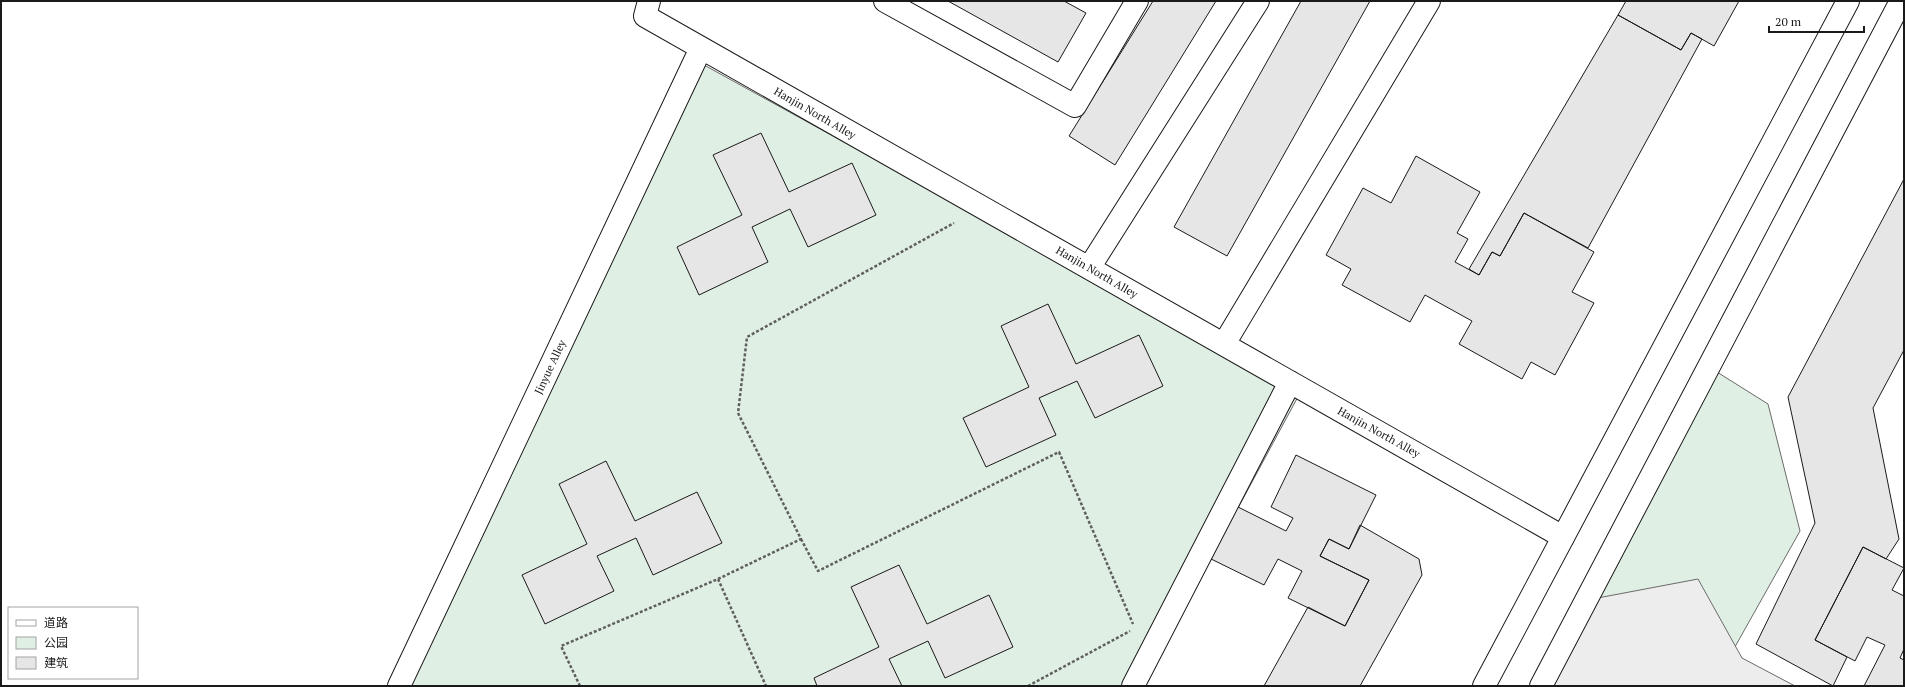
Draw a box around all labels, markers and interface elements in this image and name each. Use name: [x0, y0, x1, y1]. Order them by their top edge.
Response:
scale bar: [1769, 8, 1864, 34]
text: 20 m: [1775, 14, 1802, 29]
street label: Hanjin North Alley: [772, 84, 859, 142]
street label: Hanjin North Alley: [1054, 243, 1141, 301]
street label: Jinyue Alley: [531, 337, 569, 396]
street label: Hanjin North Alley: [1335, 404, 1423, 461]
legend: [8, 607, 138, 679]
text: 道路: [44, 615, 68, 630]
text: 公园: [44, 635, 68, 650]
text: 建筑: [44, 655, 68, 670]

